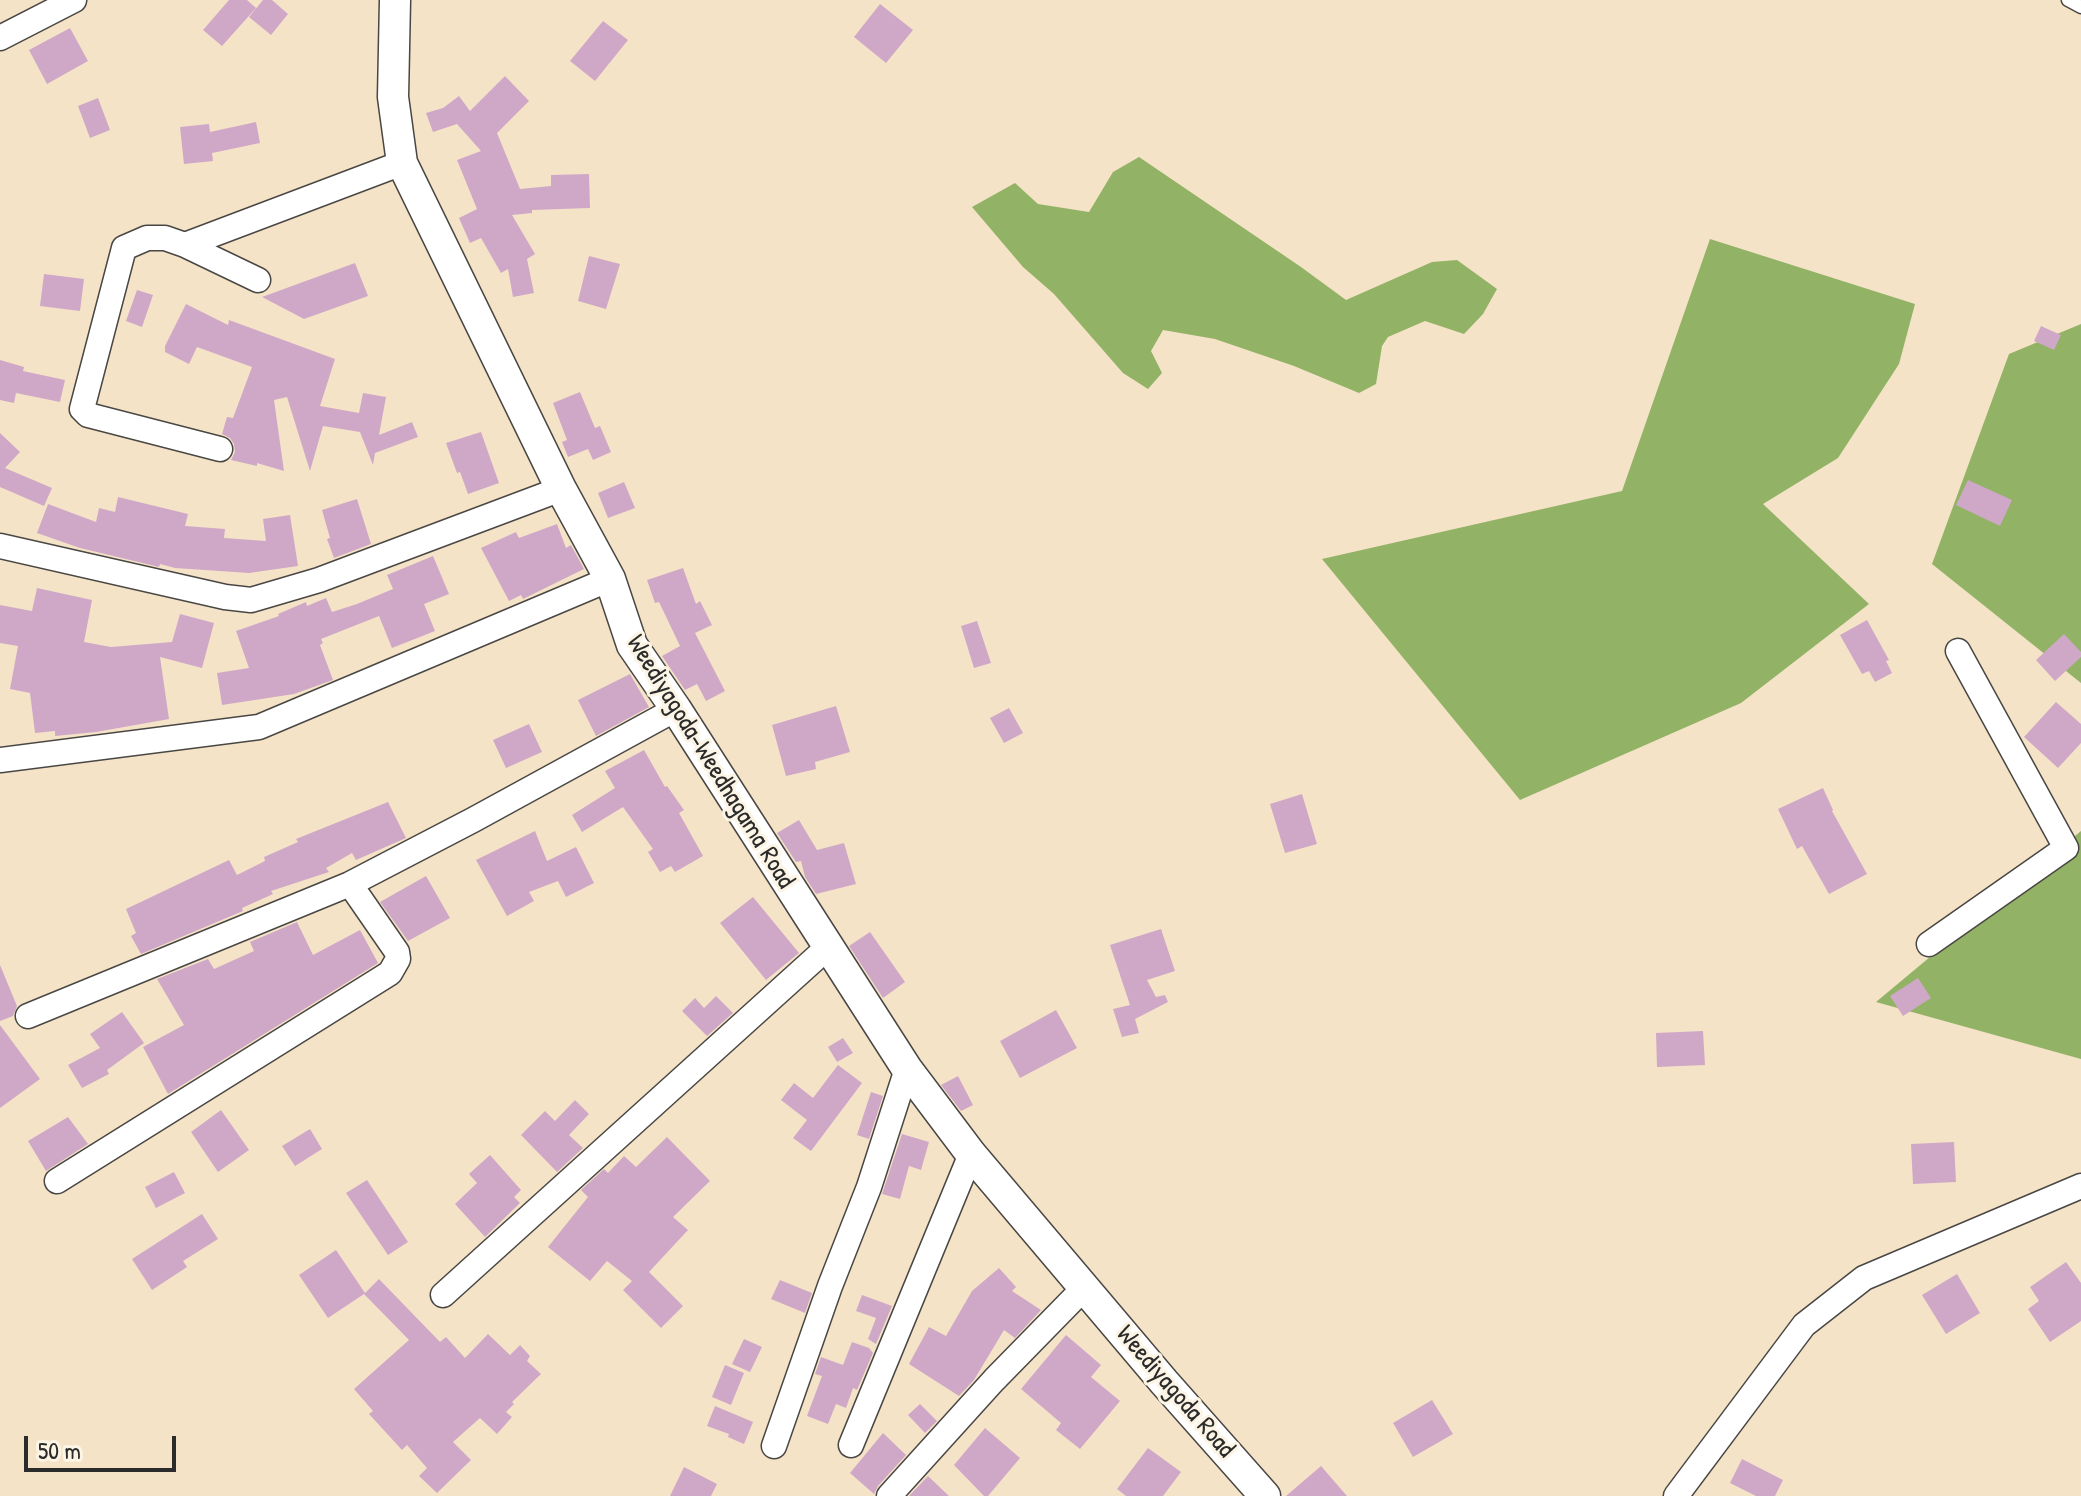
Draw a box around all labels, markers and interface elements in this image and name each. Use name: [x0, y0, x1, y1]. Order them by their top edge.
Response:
street label: Weediyagoda-Weedhagama Road: [619, 630, 801, 894]
street label: Weediyagoda Road: [1109, 1320, 1241, 1464]
scale bar: [28, 1420, 180, 1470]
text: 50 m: [38, 1434, 81, 1466]

